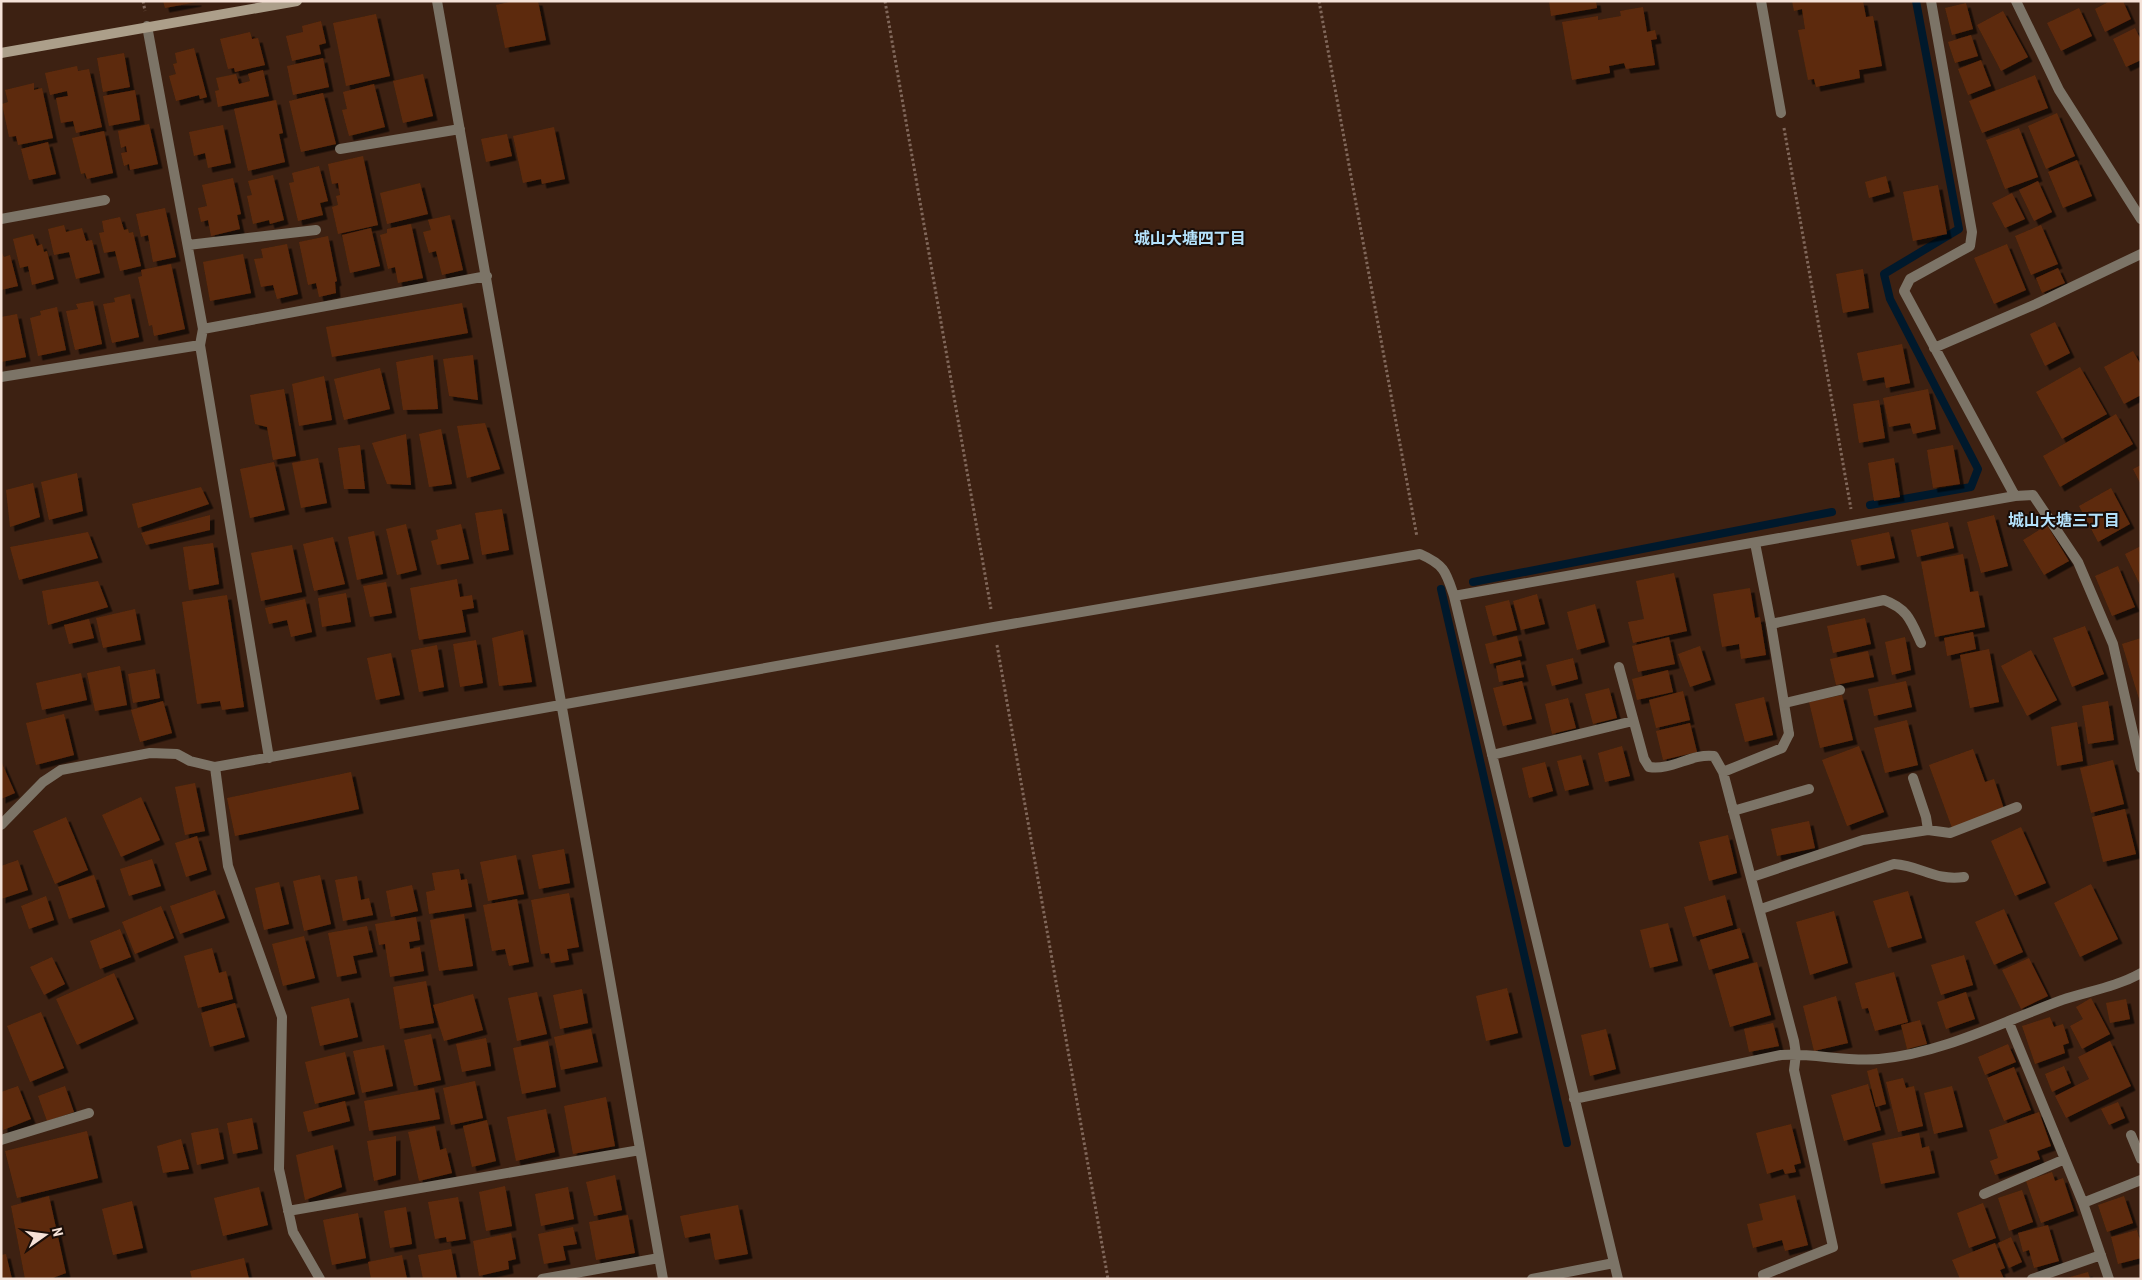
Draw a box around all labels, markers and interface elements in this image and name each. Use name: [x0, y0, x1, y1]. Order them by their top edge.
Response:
district label: 城山大塘四丁目: [1134, 229, 1246, 248]
district label: 城山大塘三丁目: [2008, 511, 2120, 530]
north arrow: [20, 1210, 70, 1260]
text: N: [49, 1226, 66, 1238]

